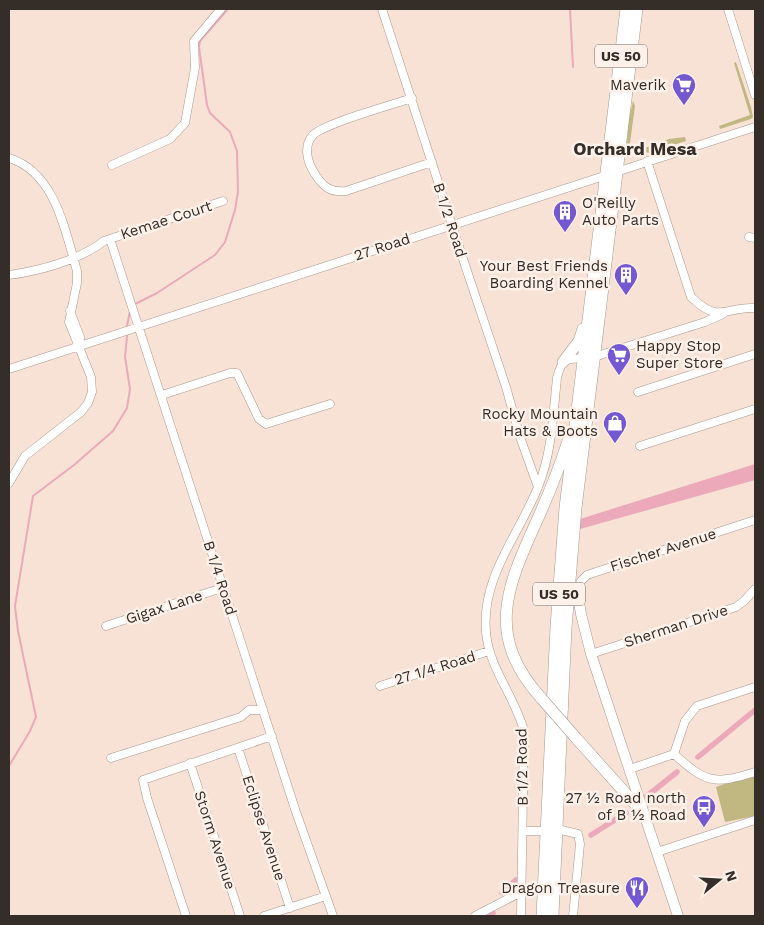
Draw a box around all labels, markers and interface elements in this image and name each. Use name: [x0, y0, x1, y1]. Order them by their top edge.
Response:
road number: US 50: [595, 44, 647, 68]
supermarket icon: Maverik: [671, 72, 697, 106]
place label: Maverik: [610, 76, 666, 94]
district label: Orchard Mesa: [573, 138, 697, 159]
street label: B 1/2 Road: [429, 180, 471, 260]
place label: O'Reilly Auto Parts: [582, 194, 659, 229]
street label: Kemae Court: [118, 197, 215, 243]
building icon: O'Reilly Auto Parts: [552, 199, 578, 233]
street label: 27 Road: [352, 229, 412, 265]
place label: Your Best Friends Boarding Kennel: [480, 257, 608, 292]
building icon: Your Best Friends Boarding Kennel: [613, 262, 639, 296]
place label: Happy Stop Super Store: [636, 337, 723, 372]
supermarket icon: Happy Stop Super Store: [606, 342, 632, 376]
place label: Rocky Mountain Hats & Boots: [482, 405, 598, 440]
shop icon: Rocky Mountain Hats & Boots: [602, 410, 628, 444]
street label: Fischer Avenue: [608, 524, 718, 576]
street label: B 1/4 Road: [199, 538, 241, 618]
road number: US 50: [533, 582, 585, 606]
street label: Gigax Lane: [123, 586, 205, 628]
street label: Sherman Drive: [622, 601, 730, 651]
street label: 27 1/4 Road: [392, 647, 478, 689]
street label: B 1/2 Road: [512, 728, 532, 806]
street label: Eclipse Avenue: [238, 773, 290, 883]
street label: Storm Avenue: [191, 788, 239, 892]
place label: 27 ½ Road north of B ½ Road: [565, 789, 686, 824]
bus stop icon: 27 ½ Road north of B ½ Road: [691, 794, 717, 828]
north arrow: [694, 855, 744, 905]
text: N: [722, 869, 741, 883]
restaurant icon: Dragon Treasure: [624, 875, 650, 909]
place label: Dragon Treasure: [501, 879, 620, 897]

